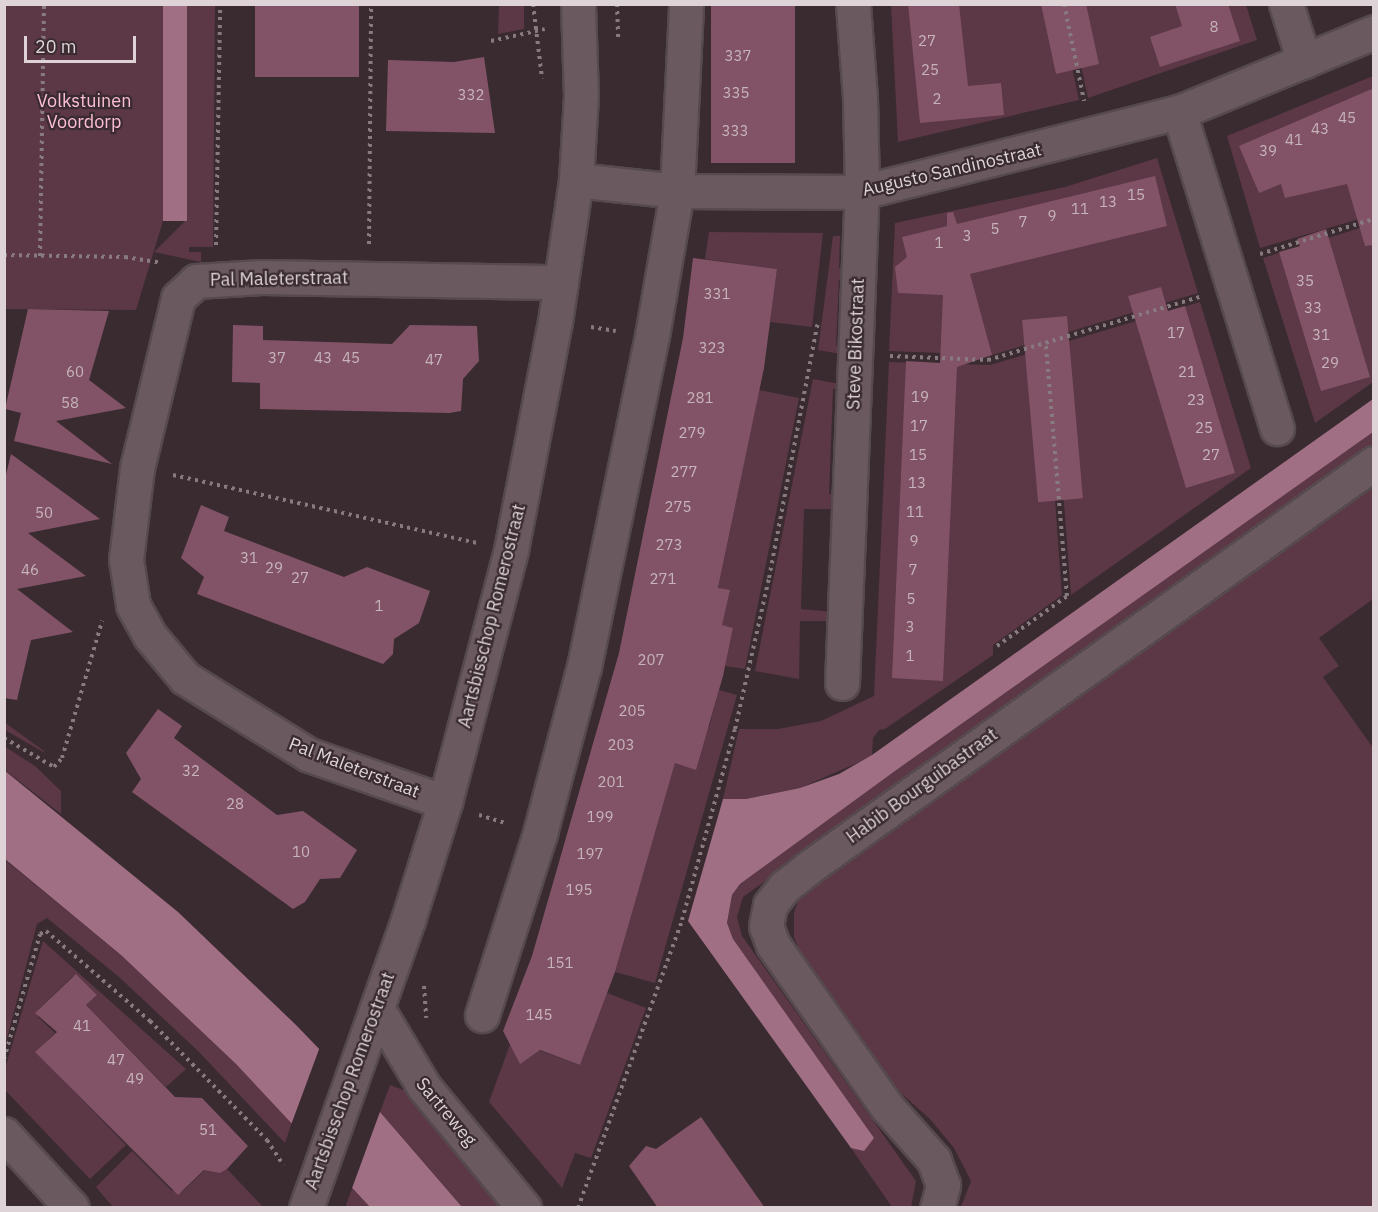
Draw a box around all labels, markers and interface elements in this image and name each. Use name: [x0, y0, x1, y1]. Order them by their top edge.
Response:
house number: 8: [1210, 18, 1218, 36]
scale bar: [27, 24, 140, 62]
house number: 27: [918, 32, 936, 50]
text: 20 m: [35, 35, 77, 58]
house number: 337: [725, 47, 751, 65]
house number: 25: [921, 61, 939, 79]
house number: 335: [723, 84, 749, 102]
house number: 332: [458, 86, 484, 104]
house number: 2: [933, 90, 941, 108]
park label: Volkstuinen Voordorp: [37, 91, 131, 134]
house number: 45: [1338, 109, 1356, 127]
house number: 43: [1311, 120, 1329, 138]
house number: 333: [722, 122, 748, 140]
house number: 41: [1285, 131, 1303, 149]
street label: Augusto Sandinostraat: [860, 139, 1044, 201]
house number: 39: [1259, 142, 1277, 160]
house number: 15: [1127, 186, 1145, 204]
house number: 13: [1099, 193, 1117, 211]
house number: 11: [1071, 200, 1089, 218]
house number: 9: [1048, 207, 1056, 225]
house number: 7: [1019, 213, 1027, 231]
house number: 5: [991, 220, 999, 238]
house number: 3: [963, 227, 971, 245]
house number: 1: [935, 234, 943, 252]
street label: Pal Maleterstraat: [210, 267, 348, 291]
house number: 35: [1296, 272, 1314, 290]
street label: Steve Bikostraat: [843, 278, 869, 410]
house number: 331: [704, 285, 730, 303]
house number: 33: [1304, 299, 1322, 317]
house number: 17: [1167, 324, 1185, 342]
house number: 31: [1312, 326, 1330, 344]
house number: 323: [699, 339, 725, 357]
house number: 37: [268, 349, 286, 367]
house number: 43: [314, 349, 332, 367]
house number: 45: [342, 349, 360, 367]
house number: 47: [425, 351, 443, 369]
house number: 29: [1321, 354, 1339, 372]
house number: 60: [66, 363, 84, 381]
house number: 21: [1178, 363, 1196, 381]
house number: 19: [911, 388, 929, 406]
house number: 281: [687, 389, 713, 407]
house number: 23: [1187, 391, 1205, 409]
house number: 58: [61, 394, 79, 412]
house number: 17: [910, 417, 928, 435]
house number: 25: [1195, 419, 1213, 437]
house number: 279: [679, 424, 705, 442]
house number: 15: [909, 446, 927, 464]
house number: 27: [1202, 446, 1220, 464]
house number: 277: [671, 463, 697, 481]
house number: 13: [908, 474, 926, 492]
house number: 275: [665, 498, 691, 516]
street label: Aartsbisschop Romerostraat: [454, 502, 530, 730]
house number: 11: [906, 503, 924, 521]
house number: 50: [35, 504, 53, 522]
house number: 9: [910, 532, 918, 550]
house number: 273: [656, 536, 682, 554]
house number: 31: [240, 549, 258, 567]
house number: 29: [265, 559, 283, 577]
house number: 46: [21, 561, 39, 579]
house number: 7: [909, 561, 917, 579]
house number: 27: [291, 569, 309, 587]
house number: 271: [650, 570, 676, 588]
house number: 5: [907, 590, 915, 608]
house number: 1: [375, 597, 383, 615]
house number: 3: [906, 618, 914, 636]
house number: 1: [906, 647, 914, 665]
house number: 207: [638, 651, 664, 669]
house number: 205: [619, 702, 645, 720]
street label: Habib Bourguibastraat: [842, 724, 1002, 848]
street label: Pal Maleterstraat: [286, 733, 422, 803]
house number: 203: [608, 736, 634, 754]
house number: 32: [182, 762, 200, 780]
house number: 201: [598, 773, 624, 791]
house number: 28: [226, 795, 244, 813]
house number: 199: [587, 808, 613, 826]
house number: 10: [292, 843, 310, 861]
house number: 197: [577, 845, 603, 863]
house number: 195: [566, 881, 592, 899]
house number: 151: [547, 954, 573, 972]
street label: Aartsbisschop Romerostraat: [301, 969, 399, 1193]
house number: 145: [526, 1006, 552, 1024]
house number: 41: [73, 1017, 91, 1035]
house number: 47: [107, 1051, 125, 1069]
house number: 49: [126, 1070, 144, 1088]
street label: Sartreweg: [411, 1073, 481, 1151]
house number: 51: [199, 1121, 217, 1139]

